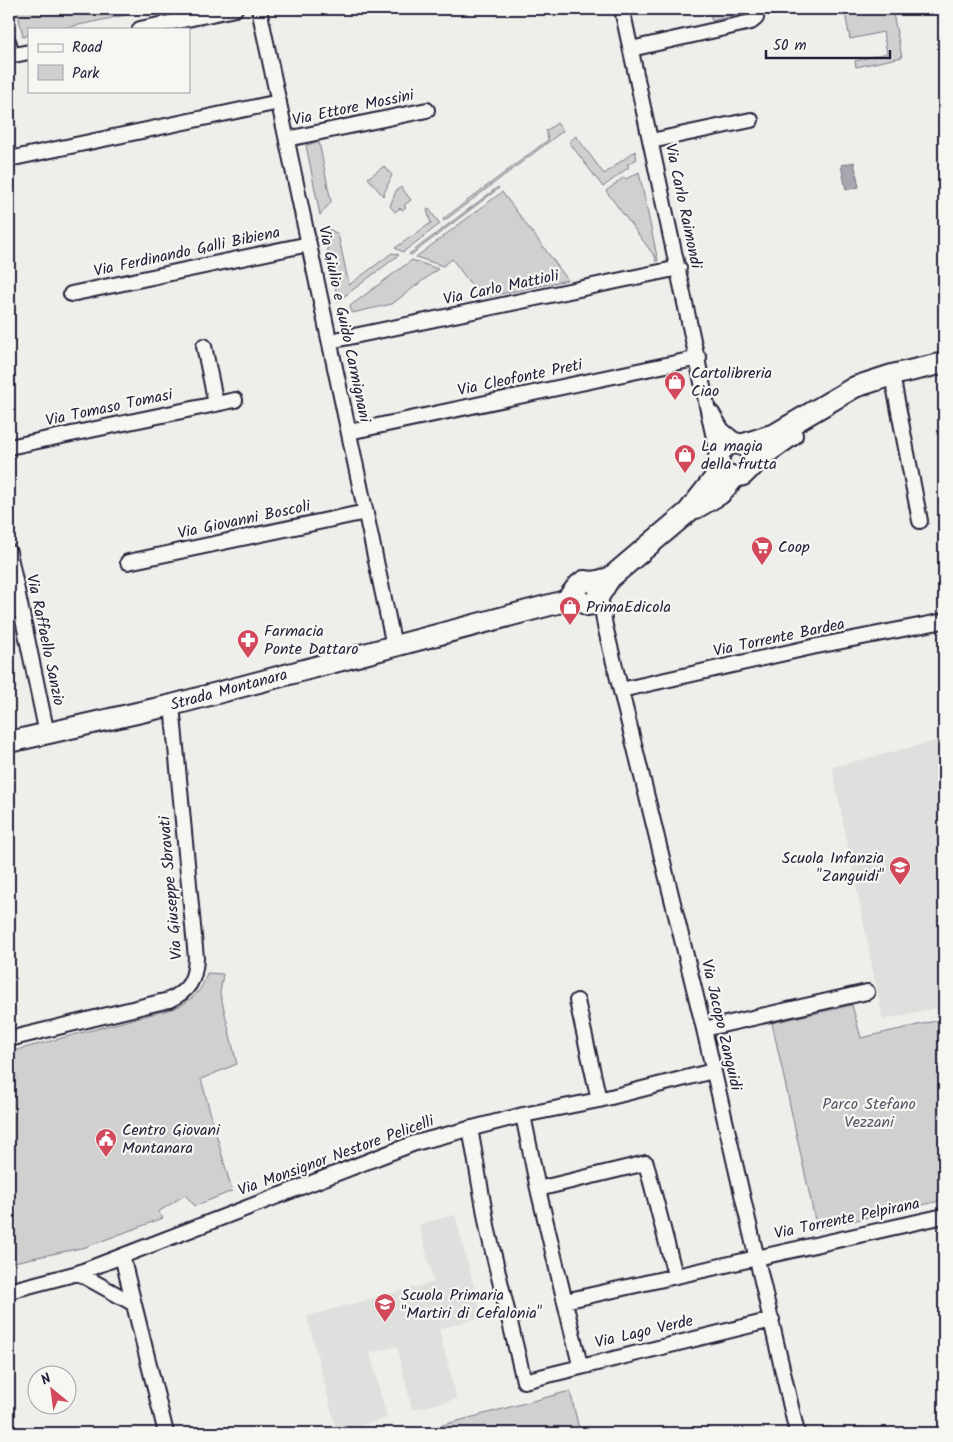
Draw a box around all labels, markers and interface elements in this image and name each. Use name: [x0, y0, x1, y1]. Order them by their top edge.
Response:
legend: [28, 28, 190, 92]
scale bar: [766, 28, 889, 60]
text: 50 m: [773, 34, 807, 58]
text: Road: [72, 36, 103, 60]
text: Park: [72, 62, 100, 86]
street label: Via Ettore Mossini: [290, 83, 417, 133]
street label: Via Carlo Raimondi: [658, 141, 709, 272]
street label: Via Ferdinando Galli Bibiena: [92, 220, 282, 284]
street label: Via Giulio e Guido Carmignani: [311, 223, 377, 426]
street label: Via Carlo Mattioli: [441, 263, 562, 312]
street label: Via Cleofonte Preti: [455, 352, 586, 403]
place label: Cartolibreria Ciao: [691, 361, 772, 404]
shop icon: Cartolibreria Ciao: [663, 370, 687, 401]
street label: Via Tomaso Tomasi: [43, 382, 176, 434]
place label: La magia della frutta: [701, 434, 777, 477]
shop icon: La magia della frutta: [673, 443, 697, 474]
street label: Via Giovanni Boscoli: [175, 493, 314, 546]
supermarket icon: Coop: [750, 535, 774, 566]
place label: Coop: [778, 535, 810, 560]
street label: Via Raffaello Sanzio: [19, 572, 71, 708]
shop icon: PrimaEdicola: [558, 595, 582, 626]
place label: PrimaEdicola: [586, 595, 671, 620]
street label: Via Torrente Bardea: [711, 612, 847, 664]
place label: Farmacia Ponte Dattaro: [264, 619, 359, 662]
pharmacy icon: Farmacia Ponte Dattaro: [236, 628, 260, 659]
street label: Strada Montanara: [168, 662, 290, 718]
street label: Via Giuseppe Sbravati: [152, 814, 190, 961]
place label: Scuola Infanzia "Zanguidi": [782, 846, 885, 889]
school or university icon: Scuola Infanzia "Zanguidi": [888, 855, 912, 886]
street label: Via Jacopo Zanguidi: [694, 957, 748, 1094]
park label: Parco Stefano Vezzani: [822, 1092, 916, 1135]
street label: Via Monsignor Nestore Pelicelli: [234, 1108, 439, 1203]
place label: Centro Giovani Montanara: [122, 1118, 221, 1161]
public building icon: Centro Giovani Montanara: [94, 1127, 118, 1158]
street label: Via Torrente Pelpirana: [772, 1191, 922, 1247]
place label: Scuola Primaria "Martiri di Cefalonia": [401, 1283, 543, 1326]
school or university icon: Scuola Primaria "Martiri di Cefalonia": [373, 1292, 397, 1323]
street label: Via Lago Verde: [593, 1309, 695, 1355]
north arrow: [28, 1364, 78, 1414]
text: N: [37, 1368, 56, 1391]

